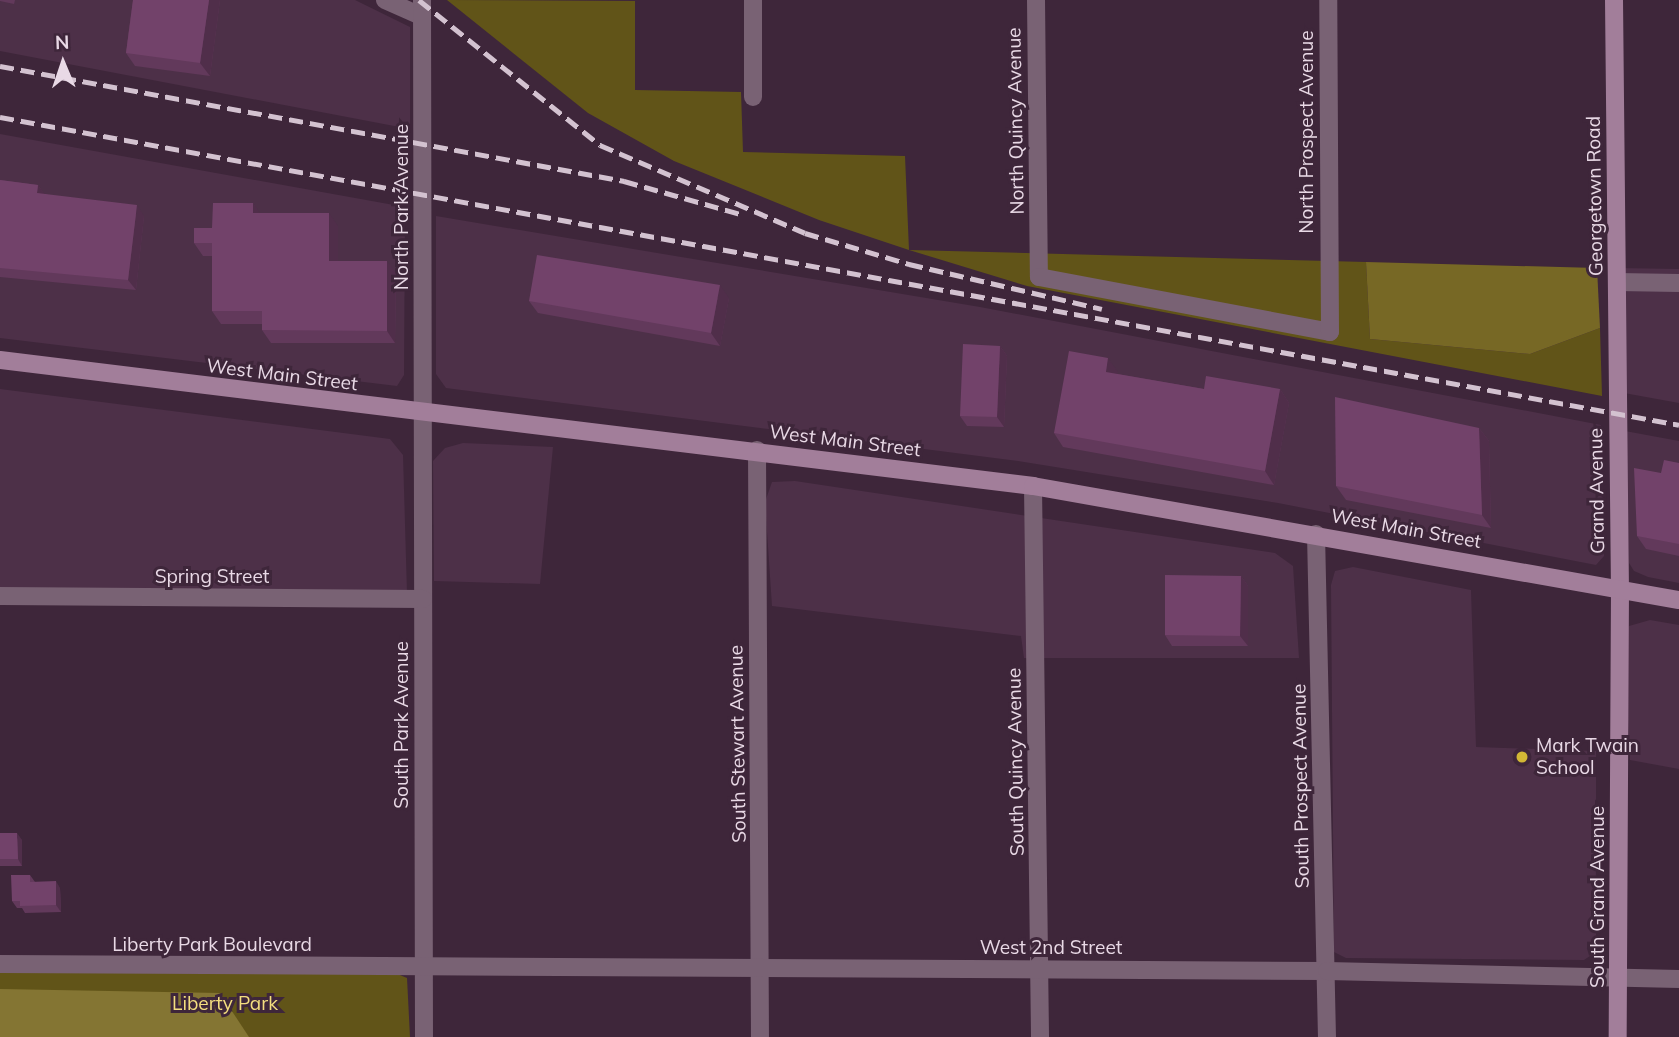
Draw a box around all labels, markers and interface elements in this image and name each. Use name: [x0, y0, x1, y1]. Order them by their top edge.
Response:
street label: North Quincy Avenue: [1003, 27, 1029, 215]
north arrow: [28, 28, 98, 98]
text: N: [55, 30, 70, 54]
street label: North Prospect Avenue: [1296, 30, 1318, 234]
street label: Georgetown Road: [1582, 116, 1608, 276]
street label: North Park Avenue: [391, 124, 413, 290]
street label: West Main Street: [205, 354, 359, 396]
street label: West Main Street: [768, 420, 922, 462]
street label: Grand Avenue: [1585, 428, 1609, 554]
street label: West Main Street: [1329, 505, 1483, 553]
street label: Spring Street: [155, 566, 269, 588]
street label: South Park Avenue: [391, 641, 413, 809]
street label: South Stewart Avenue: [725, 645, 751, 843]
street label: South Quincy Avenue: [1003, 668, 1029, 856]
street label: South Prospect Avenue: [1288, 684, 1314, 888]
place label: Mark Twain School: [1536, 735, 1639, 779]
marker: Mark Twain School: [1514, 749, 1530, 765]
street label: South Grand Avenue: [1587, 806, 1609, 988]
street label: Liberty Park Boulevard: [112, 934, 312, 956]
street label: West 2nd Street: [980, 937, 1122, 959]
park label: Liberty Park: [172, 993, 278, 1015]

